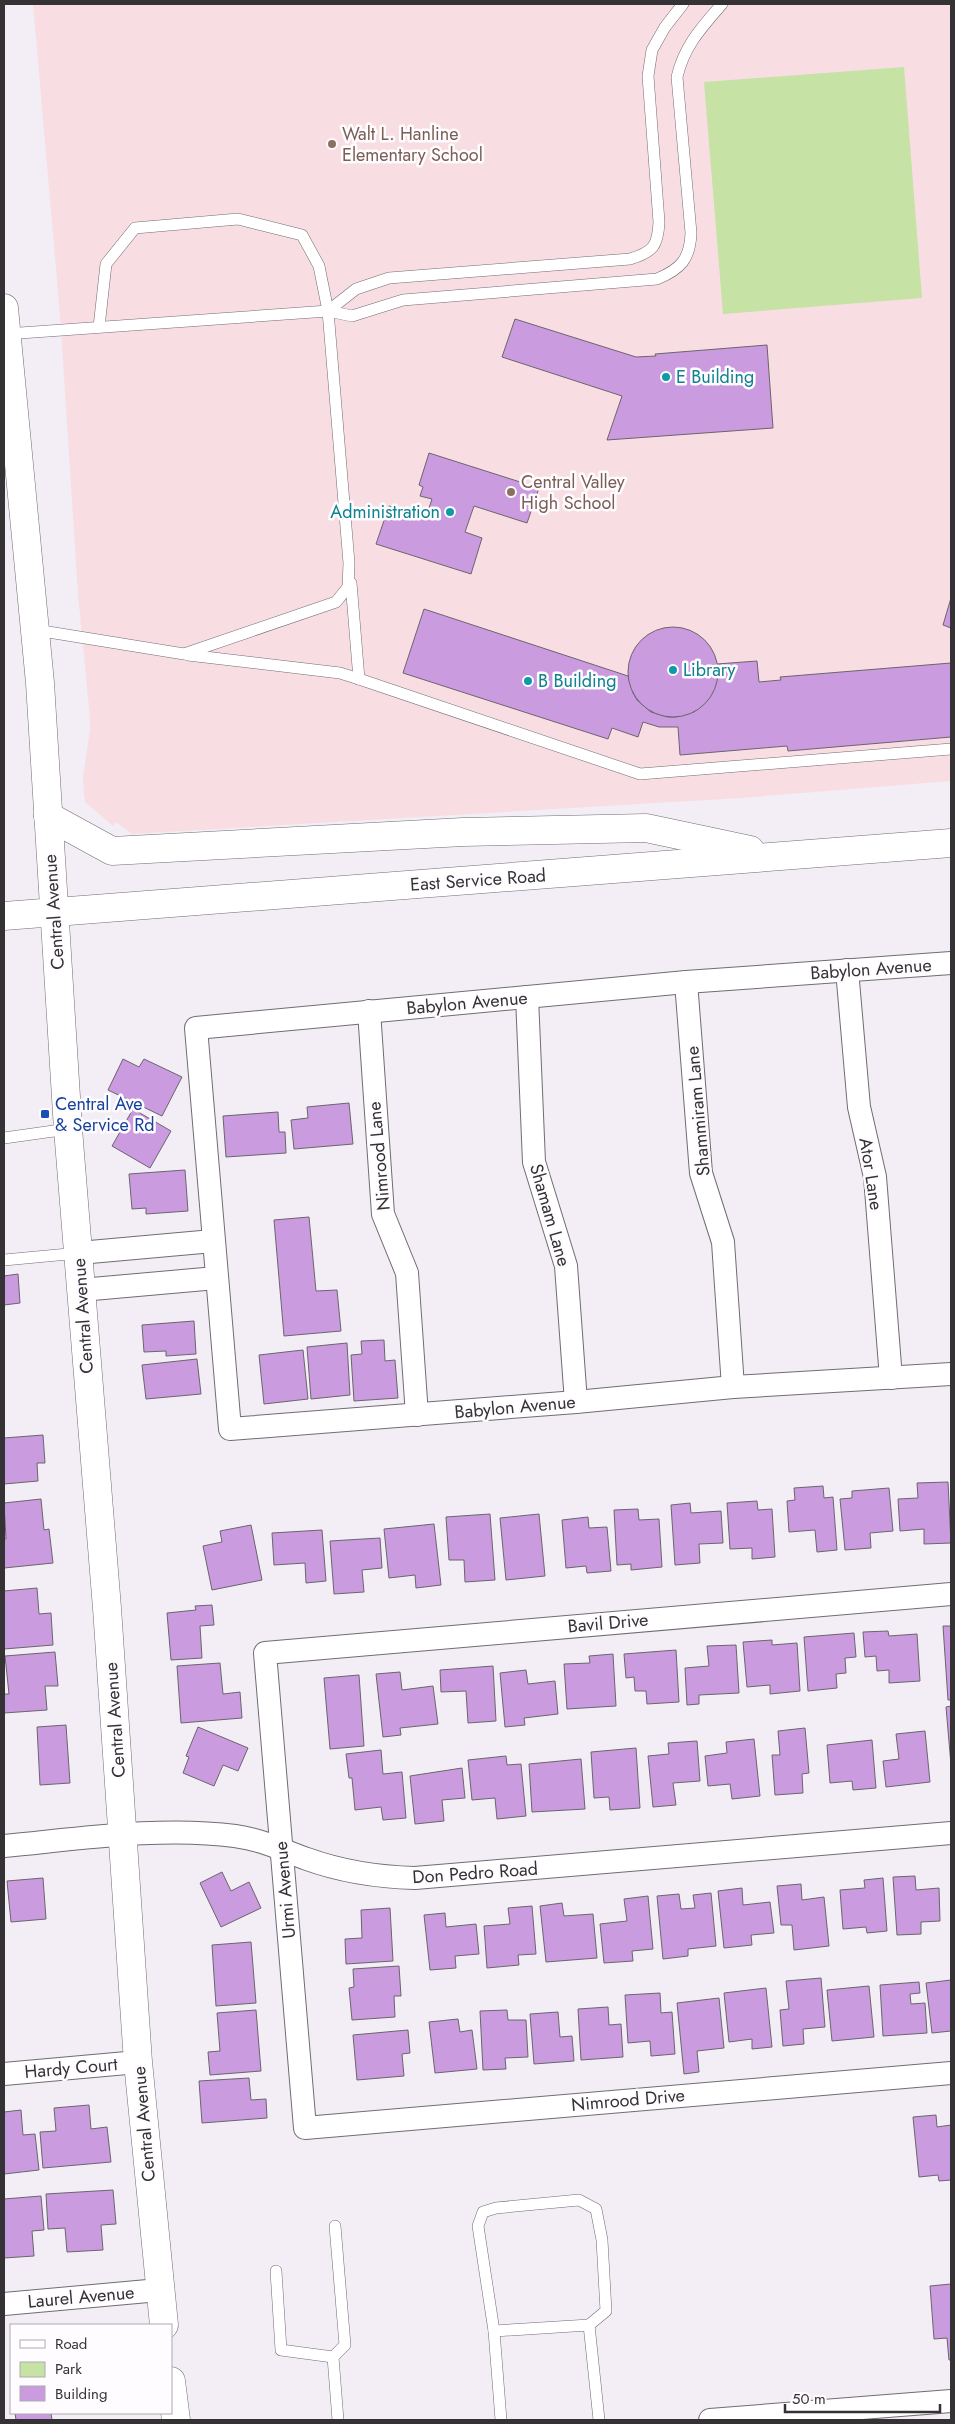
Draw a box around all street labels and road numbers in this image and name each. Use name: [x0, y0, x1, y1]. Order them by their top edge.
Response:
street label: Central Avenue: [37, 853, 71, 971]
street label: East Service Road: [409, 862, 547, 898]
street label: Babylon Avenue: [809, 952, 933, 986]
street label: Babylon Avenue: [405, 985, 529, 1021]
street label: Shammiram Lane: [679, 1045, 717, 1177]
street label: Nimrood Lane: [361, 1100, 397, 1212]
street label: Ator Lane: [852, 1136, 890, 1212]
street label: Shamam Lane: [523, 1161, 577, 1269]
street label: Central Avenue: [66, 1257, 100, 1375]
street label: Babylon Avenue: [453, 1389, 577, 1425]
street label: Bavil Drive: [567, 1607, 649, 1639]
street label: Central Avenue: [98, 1661, 132, 1779]
street label: Urmi Avenue: [268, 1840, 302, 1940]
street label: Don Pedro Road: [411, 1856, 539, 1890]
street label: Hardy Court: [23, 2051, 119, 2085]
street label: Central Avenue: [126, 2065, 162, 2183]
street label: Nimrood Drive: [570, 2082, 686, 2118]
street label: Laurel Avenue: [27, 2279, 135, 2315]

